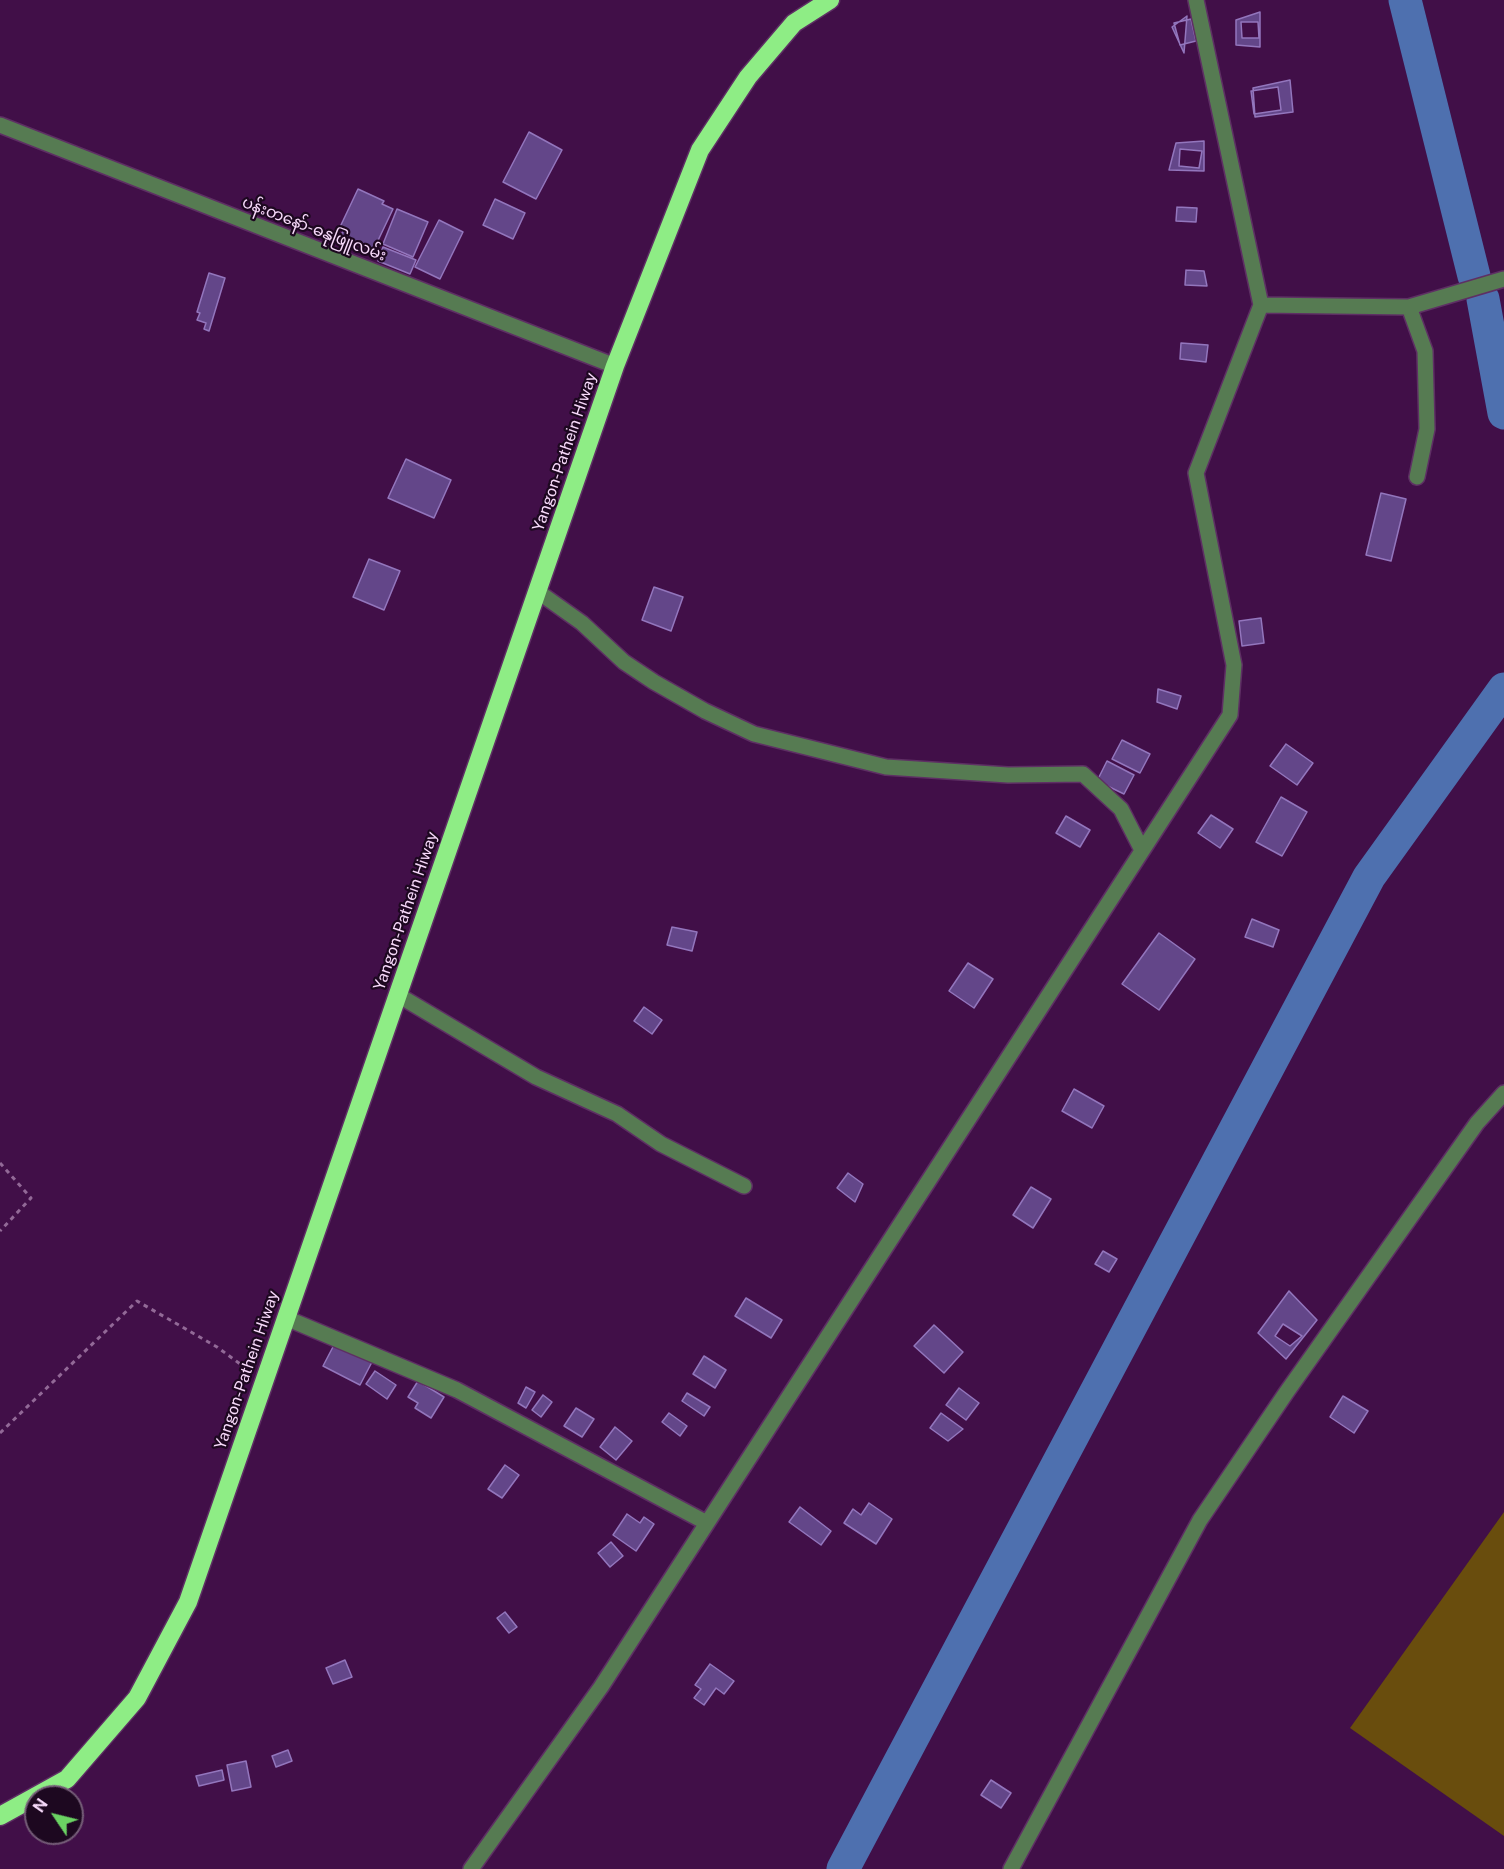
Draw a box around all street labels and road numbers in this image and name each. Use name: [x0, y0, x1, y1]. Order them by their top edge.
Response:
street label: ပန်းတနော်-ဓနုဖြူလမ်း: [239, 193, 389, 265]
street label: Yangon-Pathein Hiway: [529, 370, 601, 534]
street label: Yangon-Pathein Hiway: [370, 829, 442, 993]
street label: Yangon-Pathein Hiway: [211, 1288, 283, 1452]

